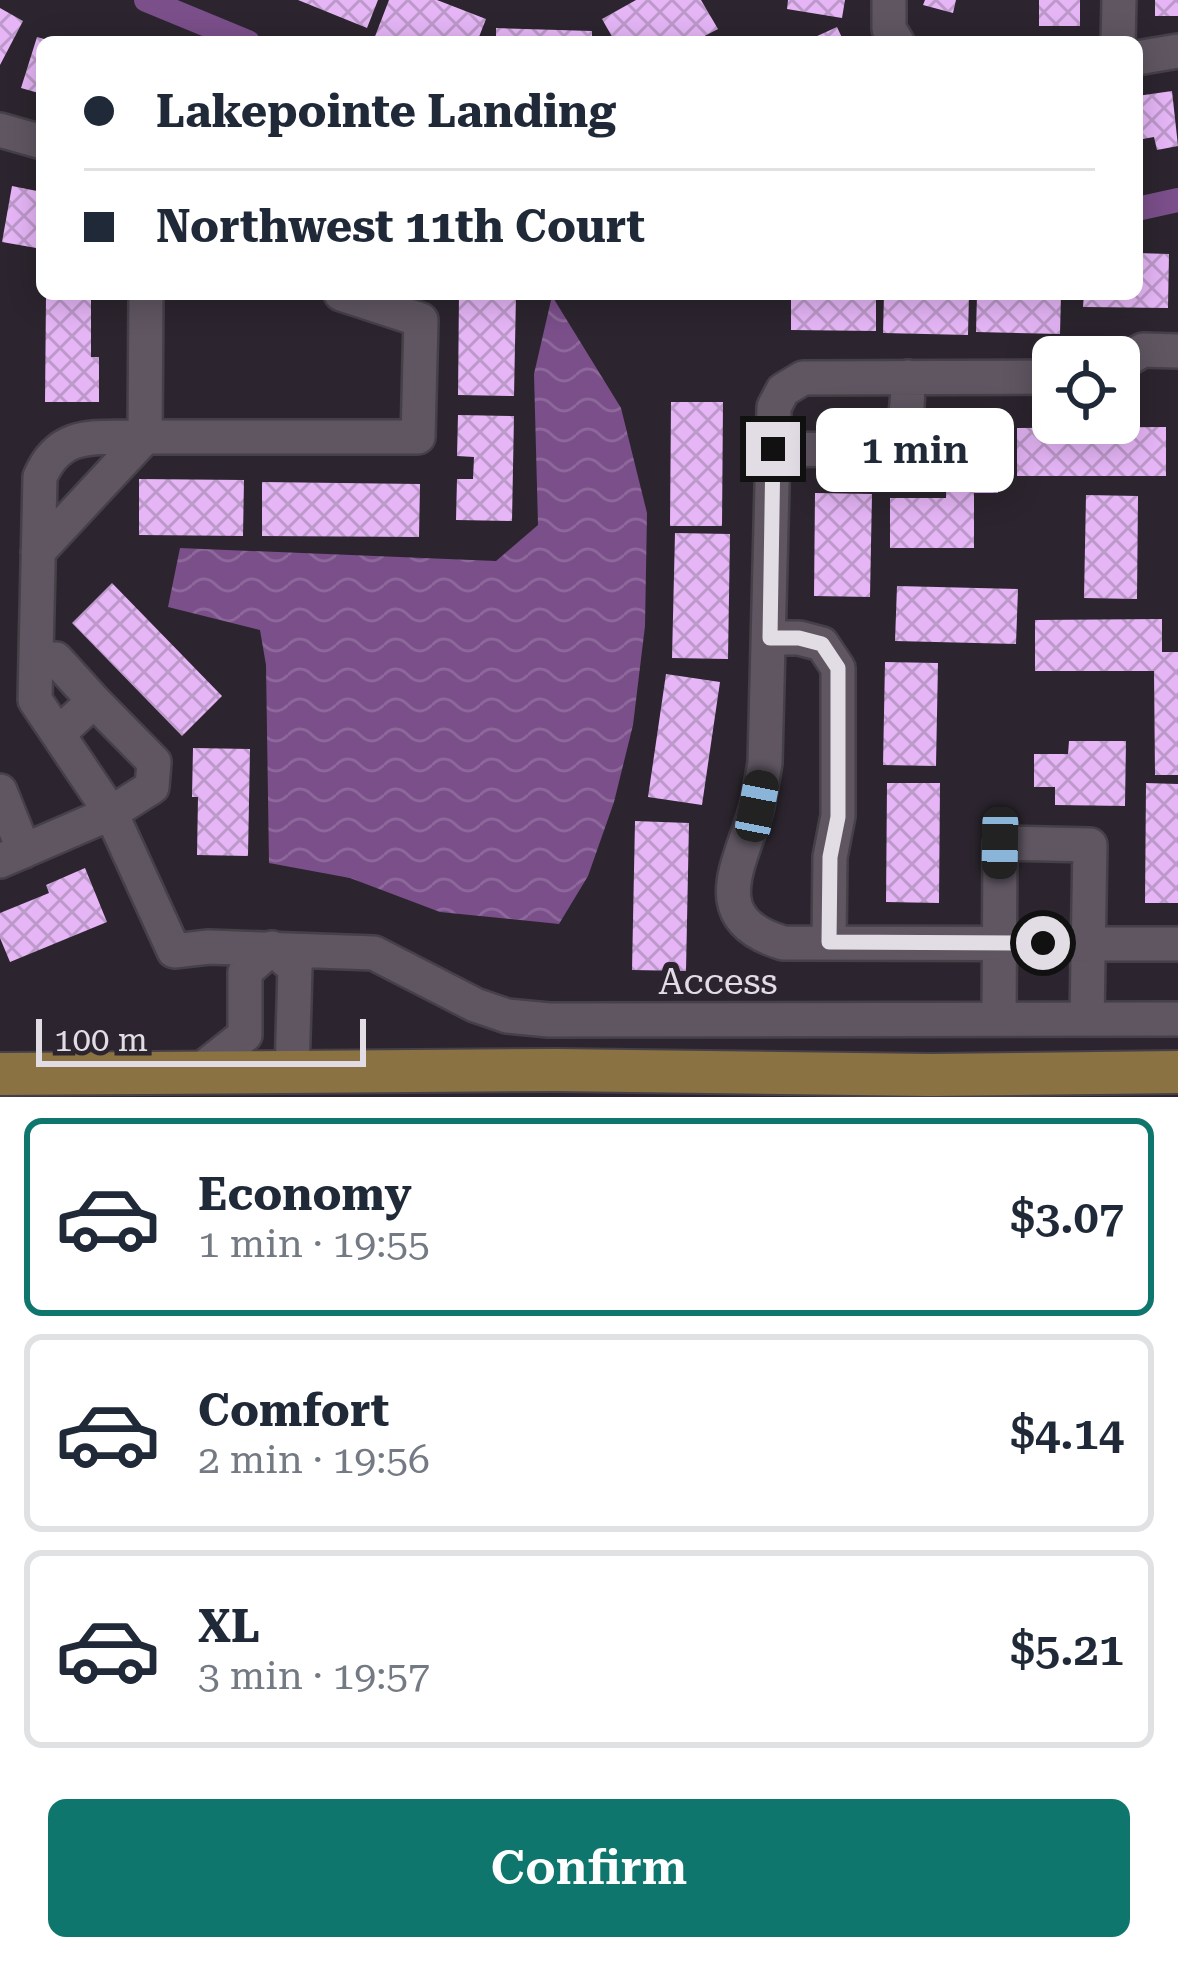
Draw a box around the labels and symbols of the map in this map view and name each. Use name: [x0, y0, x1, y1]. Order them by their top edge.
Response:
callout: 1 min: [815, 407, 1013, 491]
route end: [746, 422, 800, 476]
car: [732, 767, 782, 845]
car: [981, 807, 1019, 879]
route start: [1016, 916, 1070, 970]
street label: Access: [658, 961, 778, 1003]
scale bar: [36, 1013, 366, 1066]

